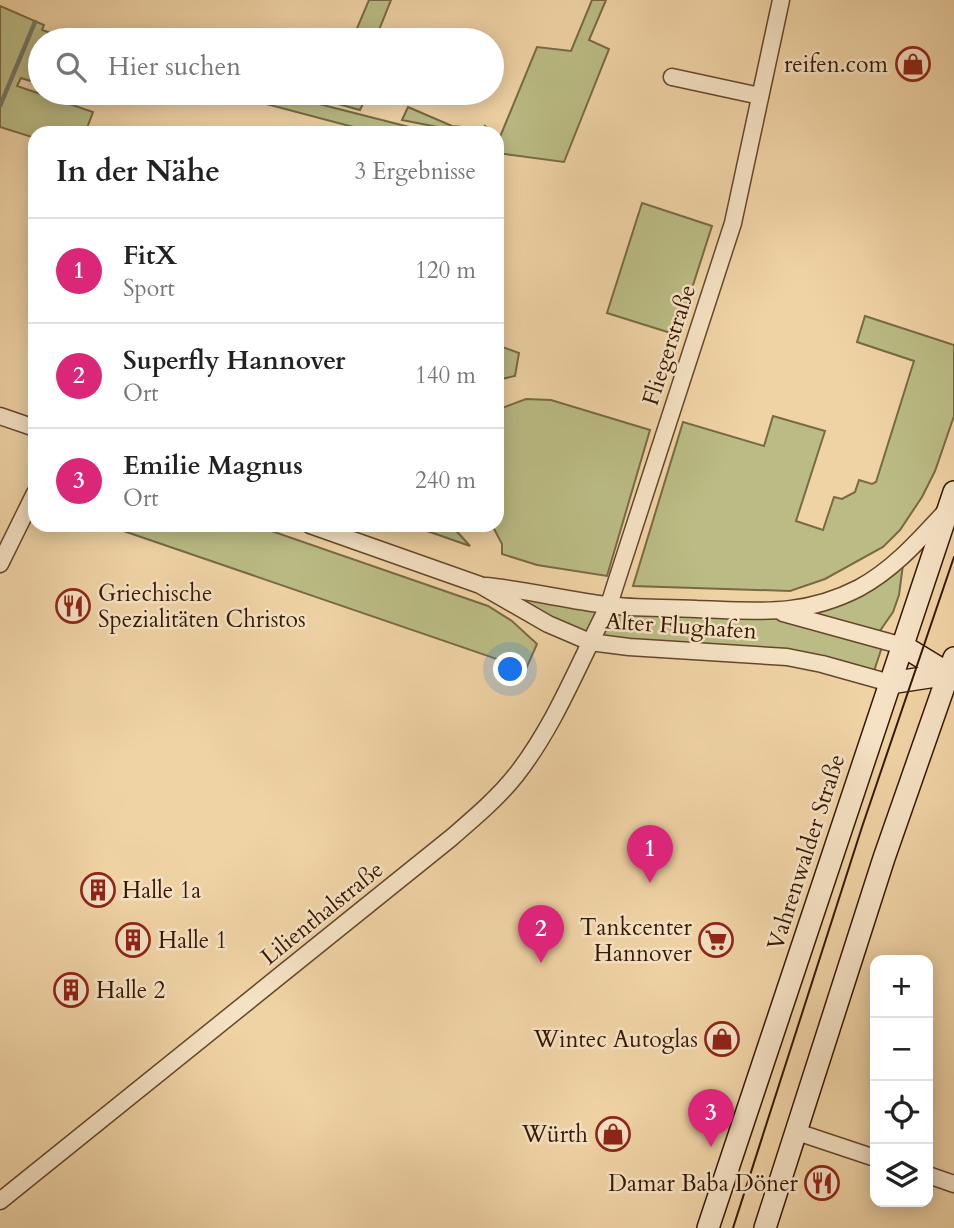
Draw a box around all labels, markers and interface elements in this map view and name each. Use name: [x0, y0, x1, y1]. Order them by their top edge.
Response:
search box: [28, 28, 504, 105]
shop icon: reifen.com: [894, 45, 932, 83]
icon: search: [52, 48, 90, 86]
text: Hier suchen: [108, 49, 241, 84]
place label: reifen.com: [784, 49, 889, 80]
text: In der Nähe: [56, 151, 220, 192]
text: 3 Ergebnisse: [354, 156, 476, 187]
text: FitX: [123, 238, 177, 273]
text: 1: [73, 255, 85, 286]
text: 120 m: [415, 255, 476, 286]
text: Sport: [123, 273, 175, 304]
street label: Fliegerstraße: [635, 281, 703, 409]
text: Superfly Hannover: [123, 343, 346, 378]
text: 2: [73, 360, 85, 391]
text: 140 m: [415, 360, 476, 391]
text: Ort: [123, 378, 159, 409]
text: Emilie Magnus: [123, 448, 303, 483]
text: 3: [73, 465, 85, 496]
text: 240 m: [415, 465, 476, 496]
text: Ort: [123, 483, 159, 514]
place label: Griechische Spezialitäten Christos: [98, 578, 306, 635]
restaurant icon: Griechische Spezialitäten Christos: [54, 587, 92, 625]
street label: Alter Flughafen: [604, 605, 758, 647]
your location: [493, 652, 527, 686]
street label: Vahrenwalder Straße: [760, 750, 852, 954]
pin: 1: [627, 825, 673, 883]
street label: Lilienthalstraße: [254, 854, 390, 972]
building icon: Halle 1a: [79, 871, 117, 909]
place label: Halle 1a: [122, 875, 201, 906]
pin: 2: [518, 905, 564, 963]
place label: Tankcenter Hannover: [580, 912, 693, 969]
building icon: Halle 1: [114, 921, 152, 959]
supermarket icon: Tankcenter Hannover: [697, 921, 735, 959]
place label: Halle 1: [158, 925, 227, 956]
map controls: [870, 955, 933, 1207]
button: +: [870, 955, 933, 1018]
building icon: Halle 2: [52, 971, 90, 1009]
place label: Halle 2: [96, 975, 165, 1006]
button: −: [870, 1018, 933, 1081]
shop icon: Wintec Autoglas: [703, 1020, 741, 1058]
place label: Wintec Autoglas: [533, 1024, 698, 1055]
button: locate: [870, 1081, 933, 1144]
pin: 3: [688, 1089, 734, 1147]
shop icon: Würth: [594, 1115, 632, 1153]
place label: Würth: [521, 1119, 588, 1150]
button: layers: [870, 1144, 933, 1207]
restaurant icon: Damar Baba Döner: [803, 1164, 841, 1202]
place label: Damar Baba Döner: [608, 1168, 799, 1199]

